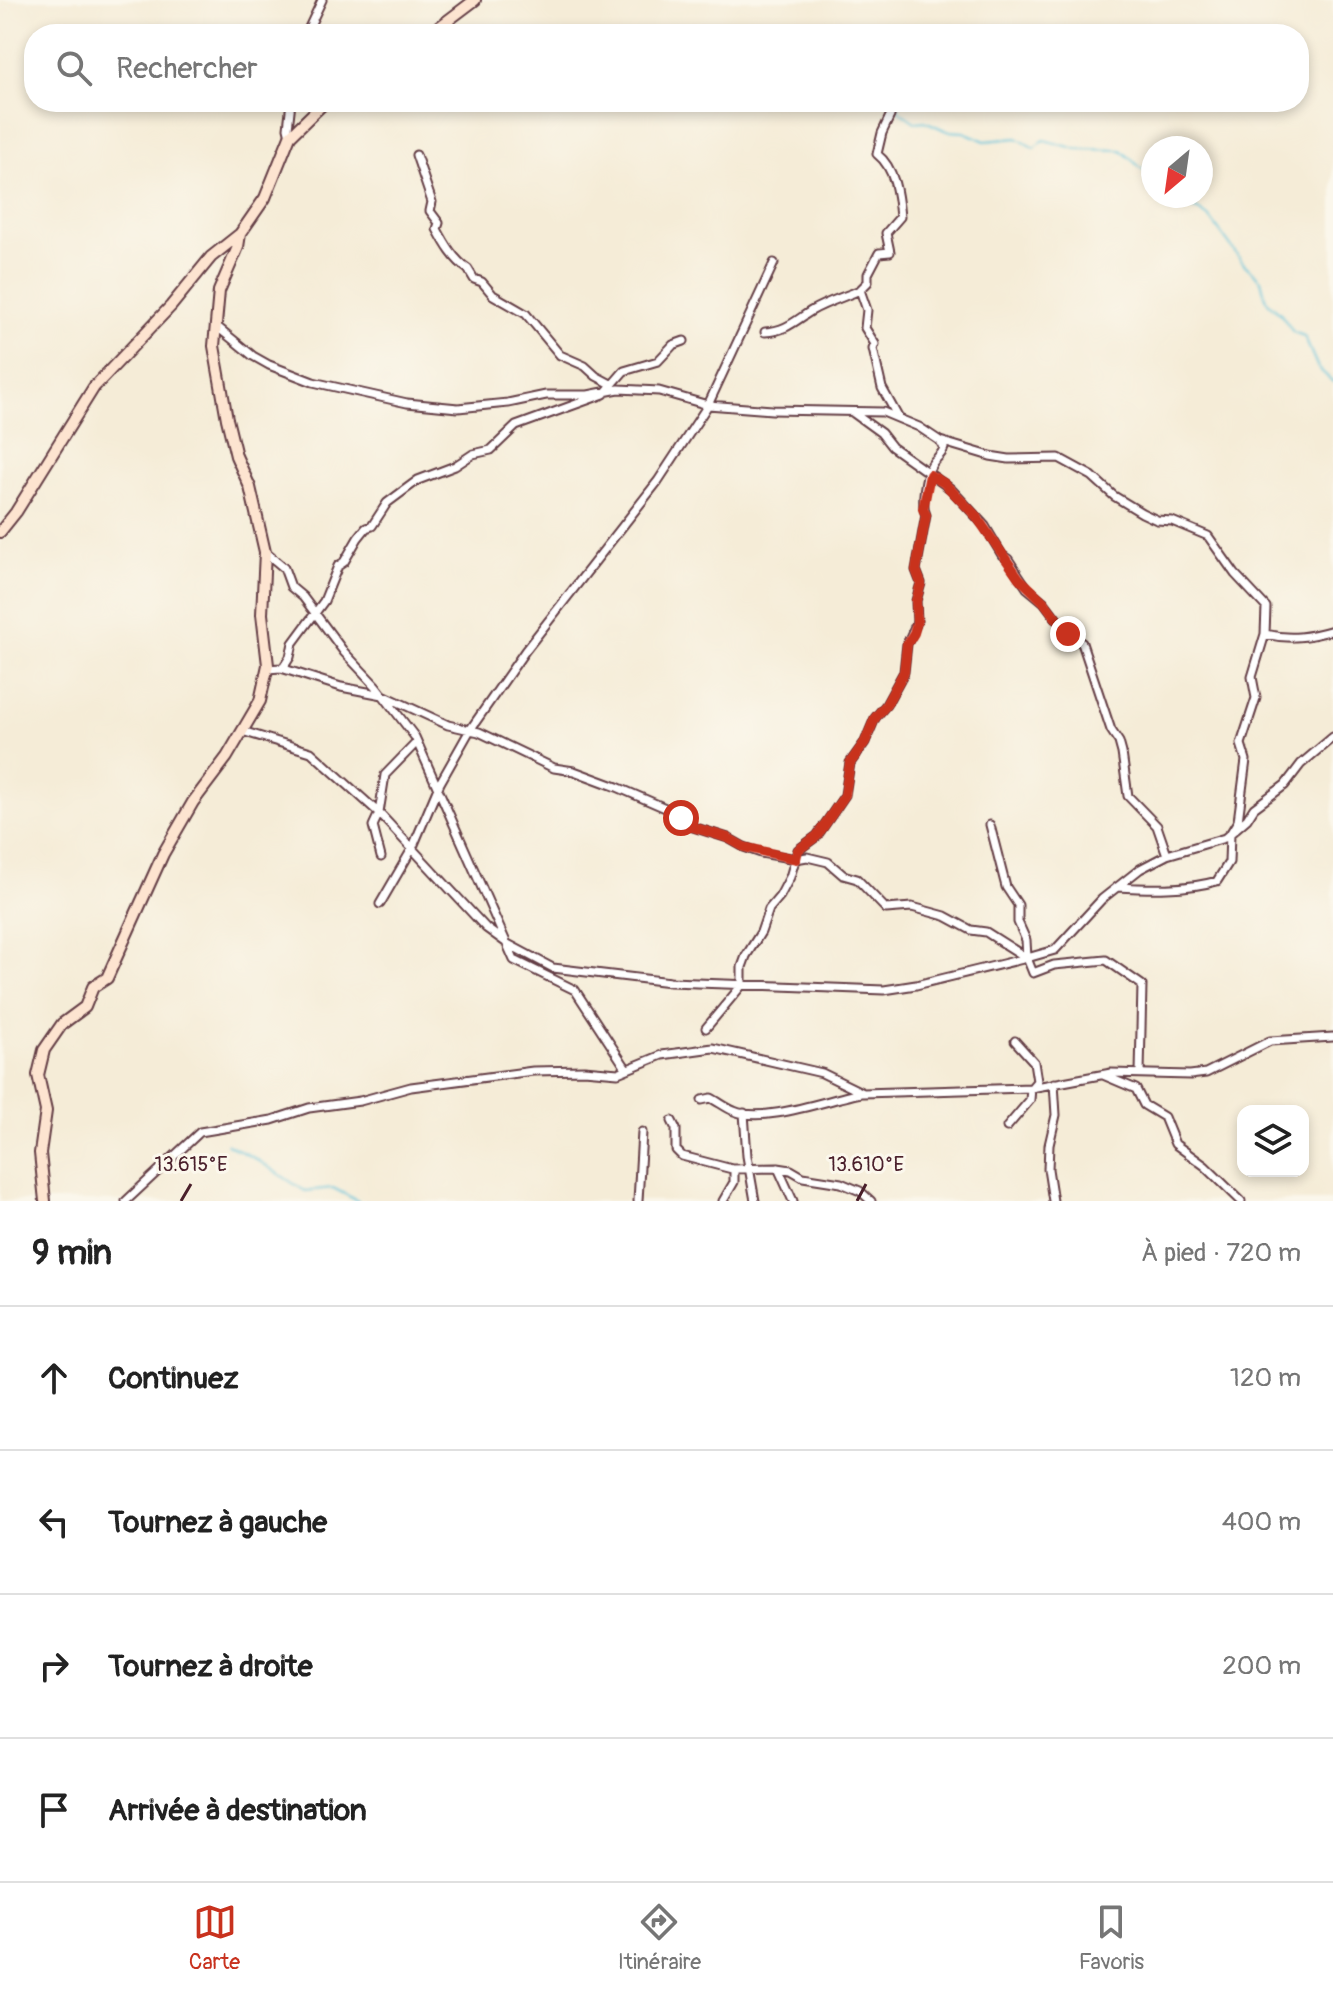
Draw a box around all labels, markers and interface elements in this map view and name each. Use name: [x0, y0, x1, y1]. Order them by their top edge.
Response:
search box: [24, 24, 1309, 112]
icon: search: [52, 46, 96, 90]
text: Rechercher: [116, 50, 258, 87]
north arrow: [1141, 136, 1213, 208]
route end: [1050, 616, 1086, 652]
route start: [663, 800, 699, 836]
map controls: [1237, 1105, 1309, 1177]
button: layers: [1237, 1105, 1309, 1177]
text: 13.615°E: [155, 1152, 227, 1177]
text: 13.610°E: [828, 1152, 904, 1177]
text: 9 min: [32, 1232, 112, 1275]
text: À pied · 720 m: [1141, 1237, 1301, 1269]
icon: ahead: [32, 1356, 76, 1400]
text: Continuez: [108, 1360, 239, 1397]
text: 120 m: [1230, 1362, 1301, 1394]
icon: left: [32, 1500, 76, 1544]
text: Tournez à gauche: [108, 1504, 327, 1541]
text: 400 m: [1222, 1506, 1301, 1538]
icon: right: [32, 1644, 76, 1688]
text: Tournez à droite: [108, 1648, 312, 1685]
text: 200 m: [1222, 1650, 1301, 1682]
icon: arrive: [32, 1788, 76, 1832]
text: Arrivée à destination: [108, 1792, 367, 1829]
tab: Carte: [189, 1900, 240, 1976]
tab: Itinéraire: [618, 1900, 701, 1976]
tab: Favoris: [1079, 1900, 1144, 1976]

